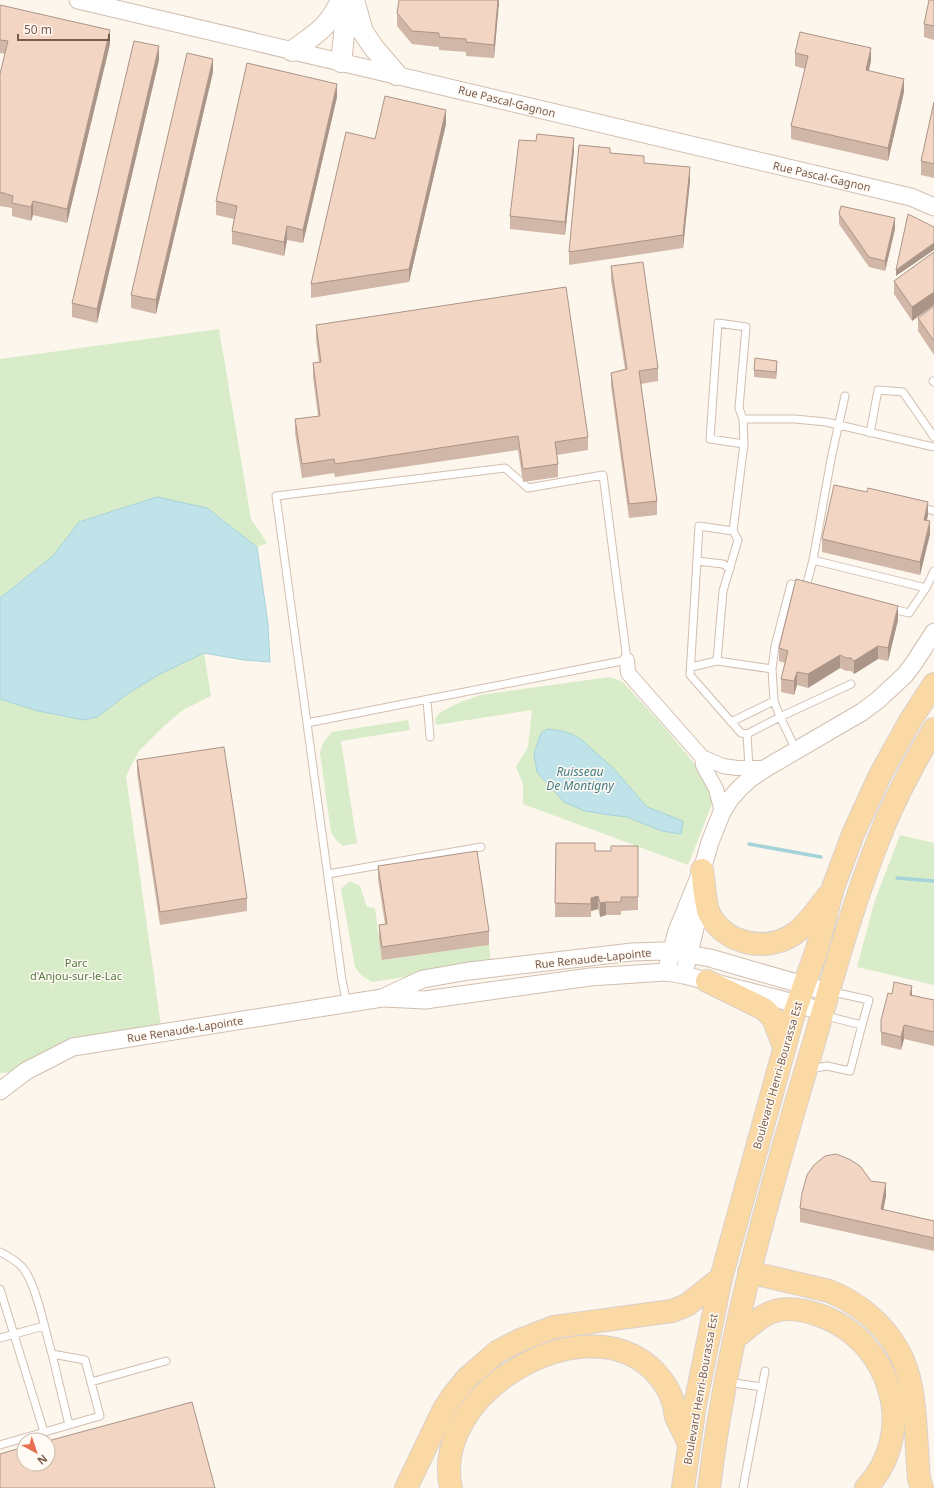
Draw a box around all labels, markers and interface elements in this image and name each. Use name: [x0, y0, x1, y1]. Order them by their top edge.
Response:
scale bar: [18, 16, 109, 42]
text: 50 m: [24, 21, 52, 38]
street label: Rue Pascal-Gagnon: [457, 82, 557, 120]
street label: Rue Pascal-Gagnon: [772, 157, 872, 195]
water label: Ruisseau De Montigny: [546, 763, 615, 794]
street label: Rue Renaude-Lapointe: [534, 944, 652, 972]
park label: Parc d'Anjou-sur-le-Lac: [30, 955, 122, 983]
street label: Boulevard Henri-Bourassa Est: [749, 999, 805, 1151]
street label: Rue Renaude-Lapointe: [126, 1012, 244, 1046]
street label: Boulevard Henri-Bourassa Est: [679, 1312, 721, 1466]
north arrow: [16, 1432, 56, 1472]
text: N: [34, 1451, 51, 1469]

